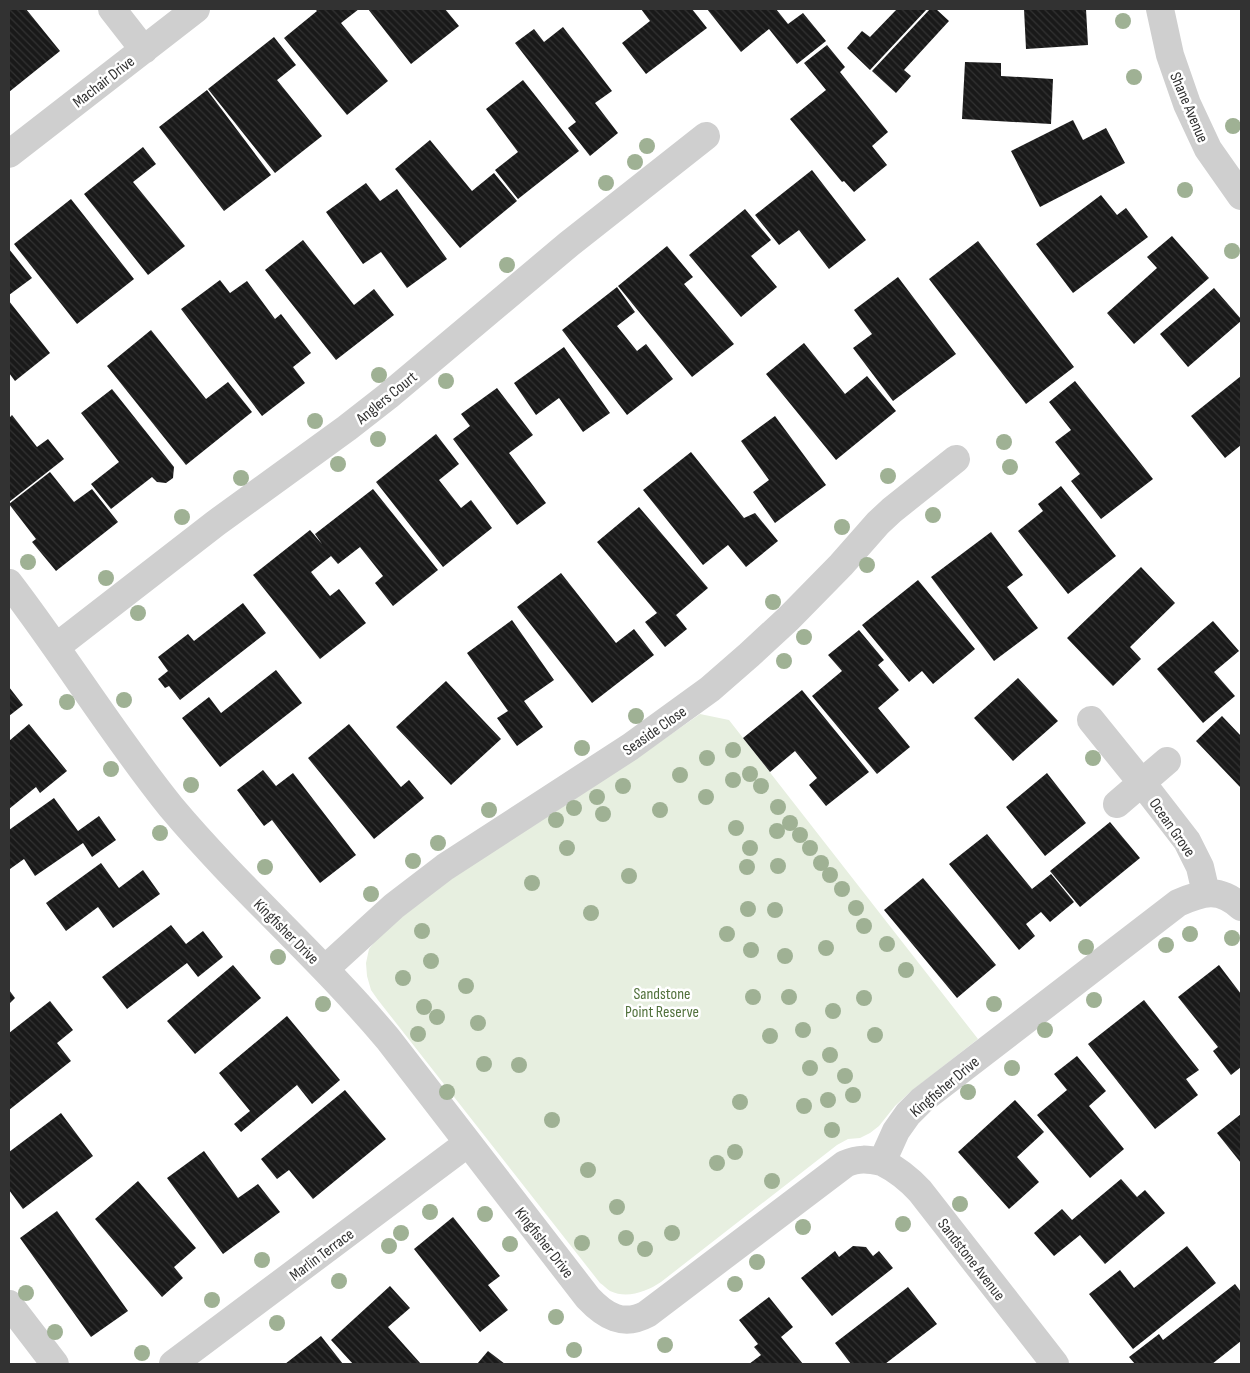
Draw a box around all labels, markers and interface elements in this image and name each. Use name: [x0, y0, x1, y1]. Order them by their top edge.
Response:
street label: Machair Drive: [69, 52, 139, 112]
street label: Shane Avenue: [1165, 69, 1212, 146]
street label: Anglers Court: [352, 368, 421, 429]
street label: Seaside Close: [619, 702, 690, 760]
street label: Ocean Grove: [1145, 795, 1199, 861]
street label: Kingfisher Drive: [249, 895, 323, 969]
park label: Sandstone Point Reserve: [625, 985, 699, 1022]
street label: Kingfisher Drive: [906, 1053, 983, 1122]
street label: Kingfisher Drive: [510, 1204, 577, 1282]
street label: Sandstone Avenue: [933, 1215, 1009, 1305]
street label: Marlin Terrace: [286, 1225, 358, 1286]

